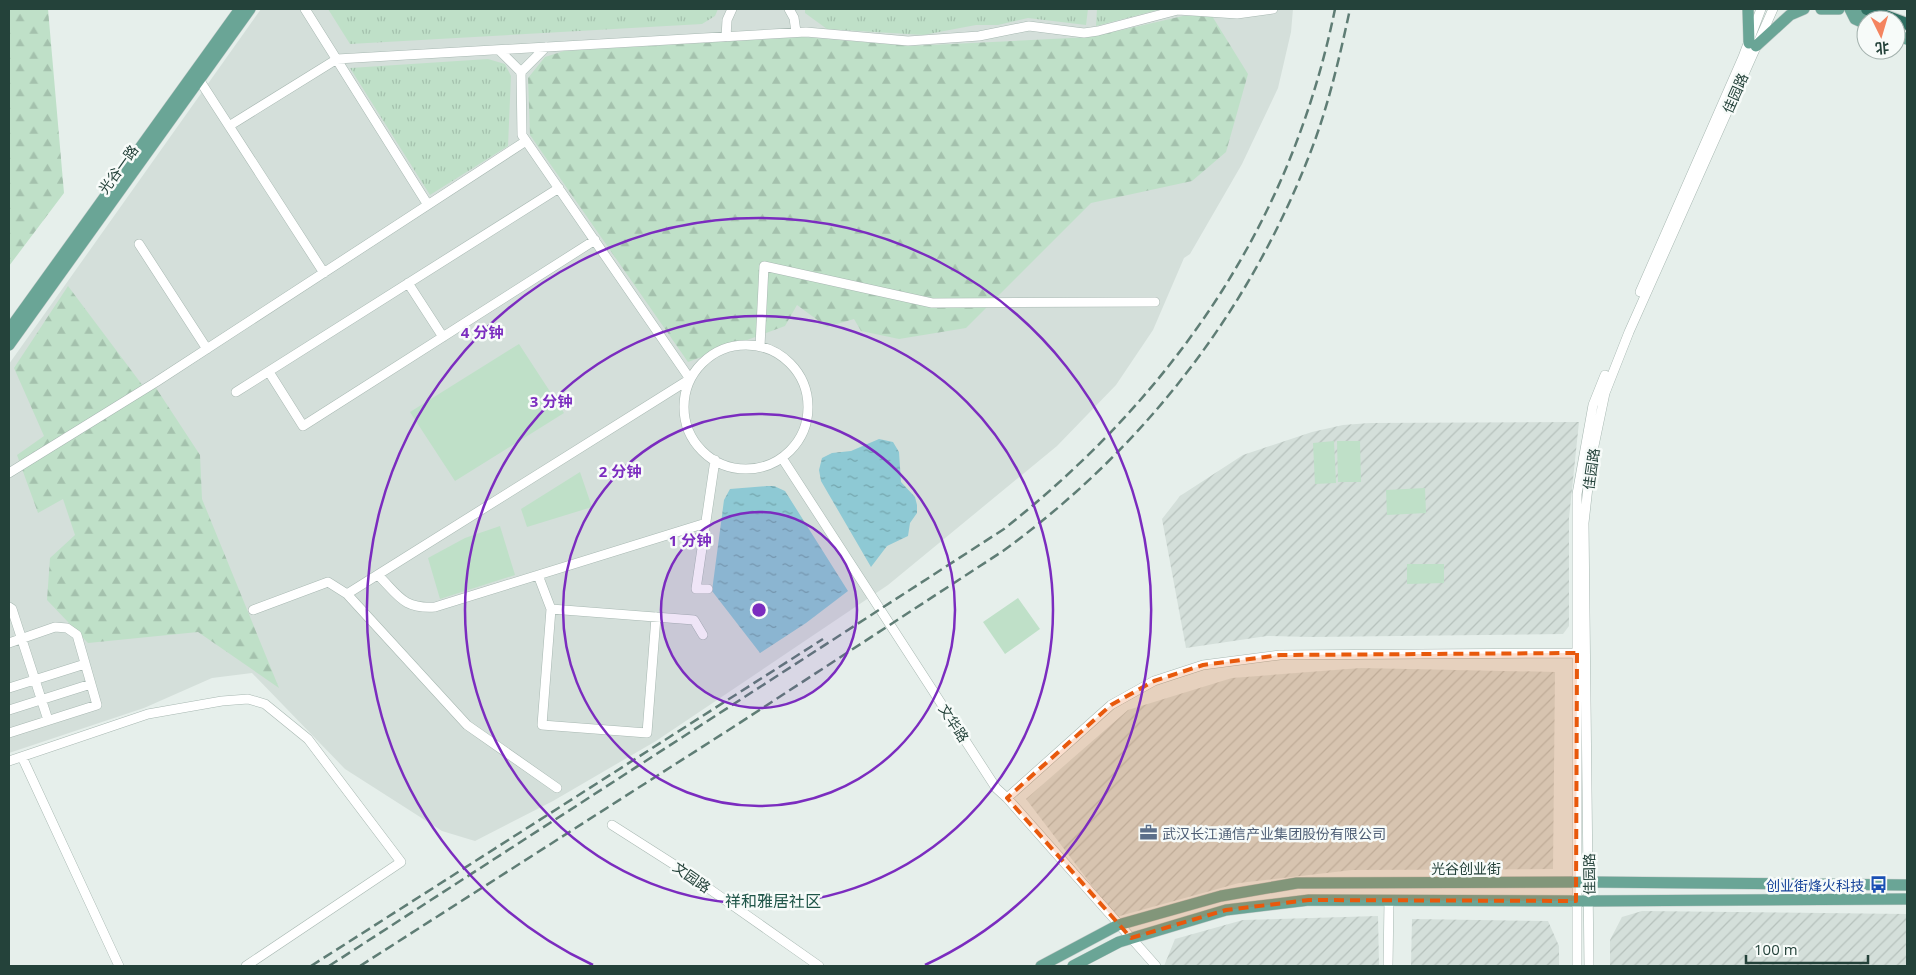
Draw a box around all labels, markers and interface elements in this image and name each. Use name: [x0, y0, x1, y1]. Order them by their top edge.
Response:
north arrow: [1856, 10, 1906, 60]
text: 北: [1874, 38, 1890, 59]
street label: 佳园路: [1718, 70, 1752, 116]
street label: 光谷一路: [94, 141, 142, 197]
text: 4 分钟: [461, 322, 503, 342]
text: 3 分钟: [530, 391, 572, 411]
street label: 佳园路: [1579, 447, 1603, 491]
text: 2 分钟: [599, 461, 641, 481]
text: 1 分钟: [669, 530, 711, 550]
centre of rings: [750, 601, 768, 619]
street label: 文华路: [935, 700, 973, 746]
office icon: 武汉长江通信产业集团股份有限公司: [1138, 823, 1158, 843]
place label: 武汉长江通信产业集团股份有限公司: [1162, 824, 1386, 843]
street label: 佳园路: [1579, 853, 1599, 895]
street label: 文园路: [669, 857, 715, 897]
street label: 光谷创业街: [1431, 859, 1501, 878]
bus stop icon: 创业街烽火科技: [1868, 875, 1888, 895]
place label: 创业街烽火科技: [1766, 876, 1864, 895]
district label: 祥和雅居社区: [725, 890, 821, 912]
scale bar: [1746, 932, 1868, 964]
text: 100 m: [1754, 939, 1798, 959]

